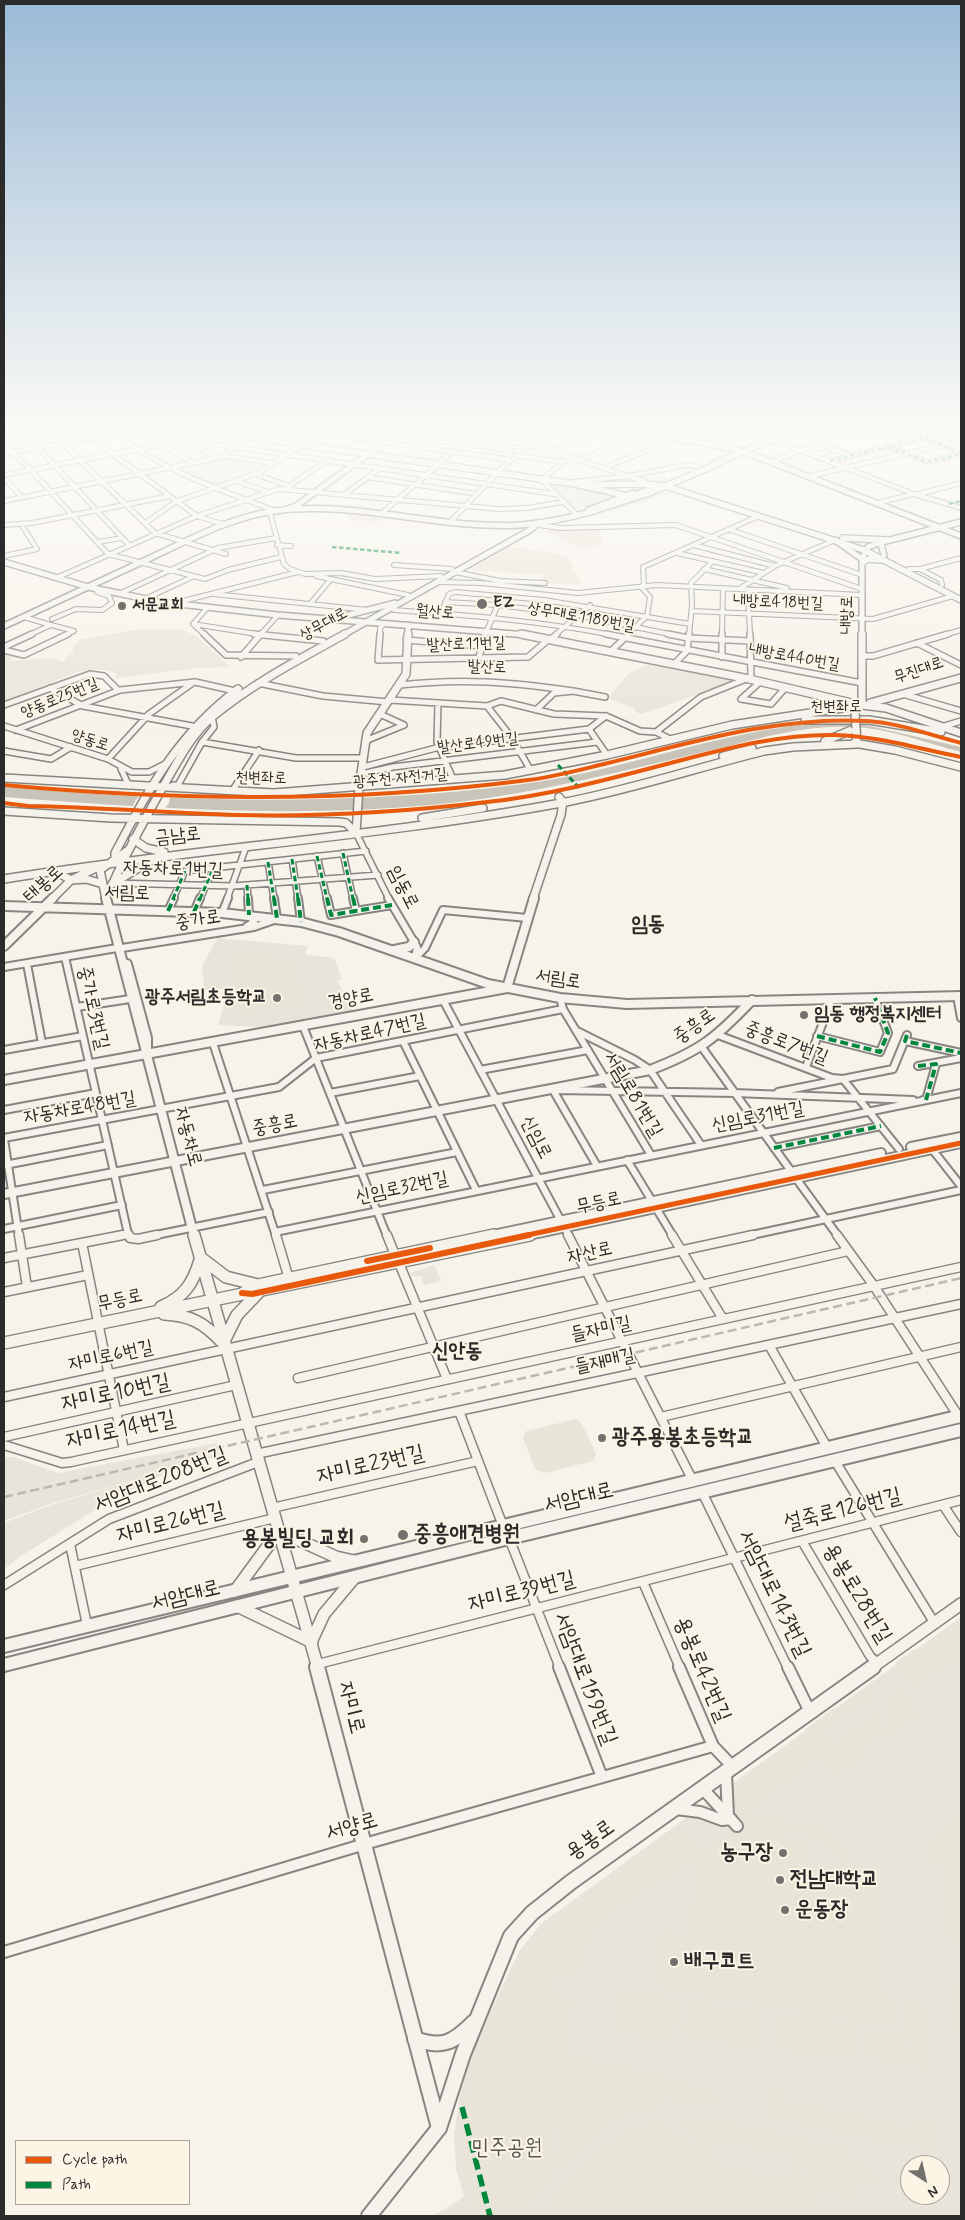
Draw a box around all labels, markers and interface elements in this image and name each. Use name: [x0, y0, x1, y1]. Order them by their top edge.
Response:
street label: 내방로418번길: [733, 592, 823, 614]
place label: EZ: [493, 594, 514, 614]
place label: 서문교회: [132, 596, 184, 616]
street label: 내방로: [838, 596, 858, 634]
marker: EZ: [475, 597, 489, 611]
street label: 상무대로1189번길: [526, 599, 636, 637]
marker: 서문교회: [116, 600, 128, 612]
street label: 월산로: [415, 602, 455, 624]
street label: 상무대로: [297, 604, 351, 646]
street label: 발산로11번길: [426, 634, 506, 656]
street label: 내방로440번길: [747, 641, 841, 675]
street label: 무진대로: [892, 654, 946, 688]
street label: 발산로: [467, 658, 507, 678]
street label: 양동로25번길: [18, 675, 102, 723]
street label: 천변좌로: [810, 698, 862, 718]
street label: 양동로: [69, 726, 111, 756]
street label: 발산로49번길: [436, 730, 520, 758]
street label: 광주천 자전거길: [352, 765, 448, 793]
street label: 천변좌로: [235, 769, 287, 789]
street label: 금남로: [154, 823, 202, 851]
street label: 자동차로1번길: [123, 857, 223, 883]
street label: 태봉로: [19, 861, 69, 909]
street label: 임동로: [381, 862, 423, 914]
street label: 서림로: [104, 882, 150, 906]
street label: 중가로: [174, 906, 222, 936]
district label: 임동: [631, 913, 665, 939]
street label: 중가로3번길: [71, 964, 113, 1052]
street label: 서림로: [534, 965, 582, 995]
street label: 경양로: [326, 984, 376, 1016]
place label: 광주서림초등학교: [145, 987, 267, 1009]
marker: 광주서림초등학교: [271, 992, 283, 1004]
place label: 임동 행정복지센터: [814, 1004, 941, 1026]
street label: 중흥로: [670, 1005, 720, 1049]
marker: 임동 행정복지센터: [798, 1009, 810, 1021]
street label: 자동차로47번길: [312, 1010, 428, 1058]
street label: 중흥로7번길: [741, 1018, 831, 1070]
street label: 서림로81번길: [598, 1048, 666, 1142]
street label: 자동차로48번길: [22, 1088, 138, 1130]
street label: 신임로31번길: [710, 1098, 806, 1138]
street label: 자동차로: [168, 1105, 206, 1169]
street label: 중흥로: [250, 1110, 300, 1142]
street label: 신임로: [514, 1112, 556, 1164]
street label: 신임로32번길: [353, 1168, 451, 1210]
street label: 무등로: [574, 1188, 624, 1220]
street label: 자산로: [565, 1238, 615, 1270]
street label: 무등로: [95, 1285, 145, 1317]
street label: 들자미길: [569, 1312, 633, 1348]
street label: 자미로6번길: [66, 1337, 156, 1377]
district label: 신안동: [432, 1340, 482, 1366]
street label: 들재매길: [573, 1344, 637, 1380]
street label: 자미로10번길: [59, 1370, 173, 1418]
street label: 자미로14번길: [64, 1407, 178, 1455]
place label: 광주용봉초등학교: [612, 1425, 754, 1451]
marker: 광주용봉초등학교: [596, 1432, 608, 1444]
street label: 자미로23번길: [315, 1441, 427, 1491]
street label: 서암대로208번길: [90, 1442, 232, 1520]
street label: 서암대로: [542, 1478, 616, 1520]
street label: 설죽로126번길: [781, 1484, 905, 1538]
street label: 자미로26번길: [114, 1498, 228, 1550]
place label: 중흥애견병원: [414, 1522, 520, 1548]
place label: 용봉빌딩 교회: [242, 1526, 354, 1552]
street label: 서암대로143번길: [731, 1526, 815, 1662]
marker: 중흥애견병원: [396, 1528, 410, 1542]
marker: 용봉빌딩 교회: [358, 1533, 370, 1545]
street label: 용봉로28번길: [816, 1539, 896, 1649]
street label: 자미로39번길: [466, 1567, 578, 1619]
street label: 서암대로: [148, 1576, 224, 1618]
street label: 서암대로159번길: [547, 1609, 621, 1749]
street label: 용봉로42번길: [667, 1613, 735, 1727]
street label: 자미로: [331, 1679, 369, 1737]
street label: 서양로: [323, 1808, 381, 1848]
street label: 용봉로: [562, 1815, 620, 1867]
place label: 농구장: [720, 1840, 773, 1866]
marker: 농구장: [777, 1847, 789, 1859]
place label: 전남대학교: [790, 1867, 879, 1893]
marker: 전남대학교: [774, 1874, 786, 1886]
place label: 운동장: [795, 1897, 848, 1923]
marker: 운동장: [779, 1904, 791, 1916]
place label: 배구코트: [684, 1949, 755, 1975]
marker: 배구코트: [668, 1956, 680, 1968]
park label: 민주공원: [472, 2136, 542, 2162]
legend: [15, 2140, 190, 2205]
text: Cycle path: [62, 2150, 127, 2170]
north arrow: [900, 2155, 950, 2205]
text: Path: [62, 2175, 91, 2195]
text: N: [924, 2181, 942, 2202]

